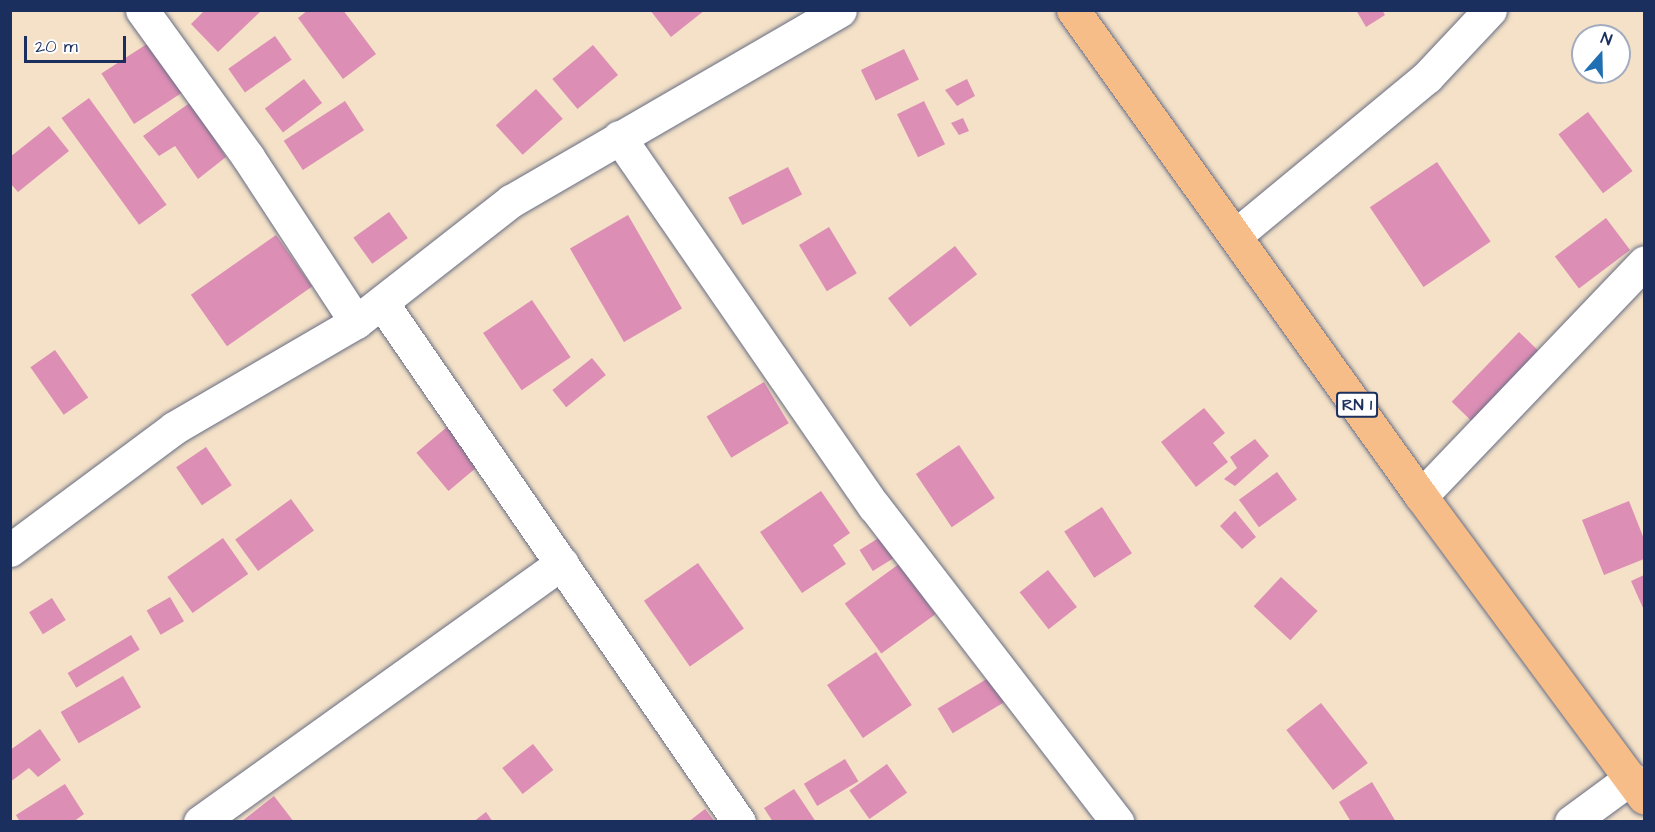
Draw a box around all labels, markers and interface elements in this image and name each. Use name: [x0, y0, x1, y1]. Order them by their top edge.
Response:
scale bar: [27, 24, 129, 62]
north arrow: [1571, 24, 1631, 84]
text: N: [1598, 27, 1615, 51]
text: 20 m: [35, 34, 78, 59]
road number: RN 1: [1336, 392, 1378, 418]

